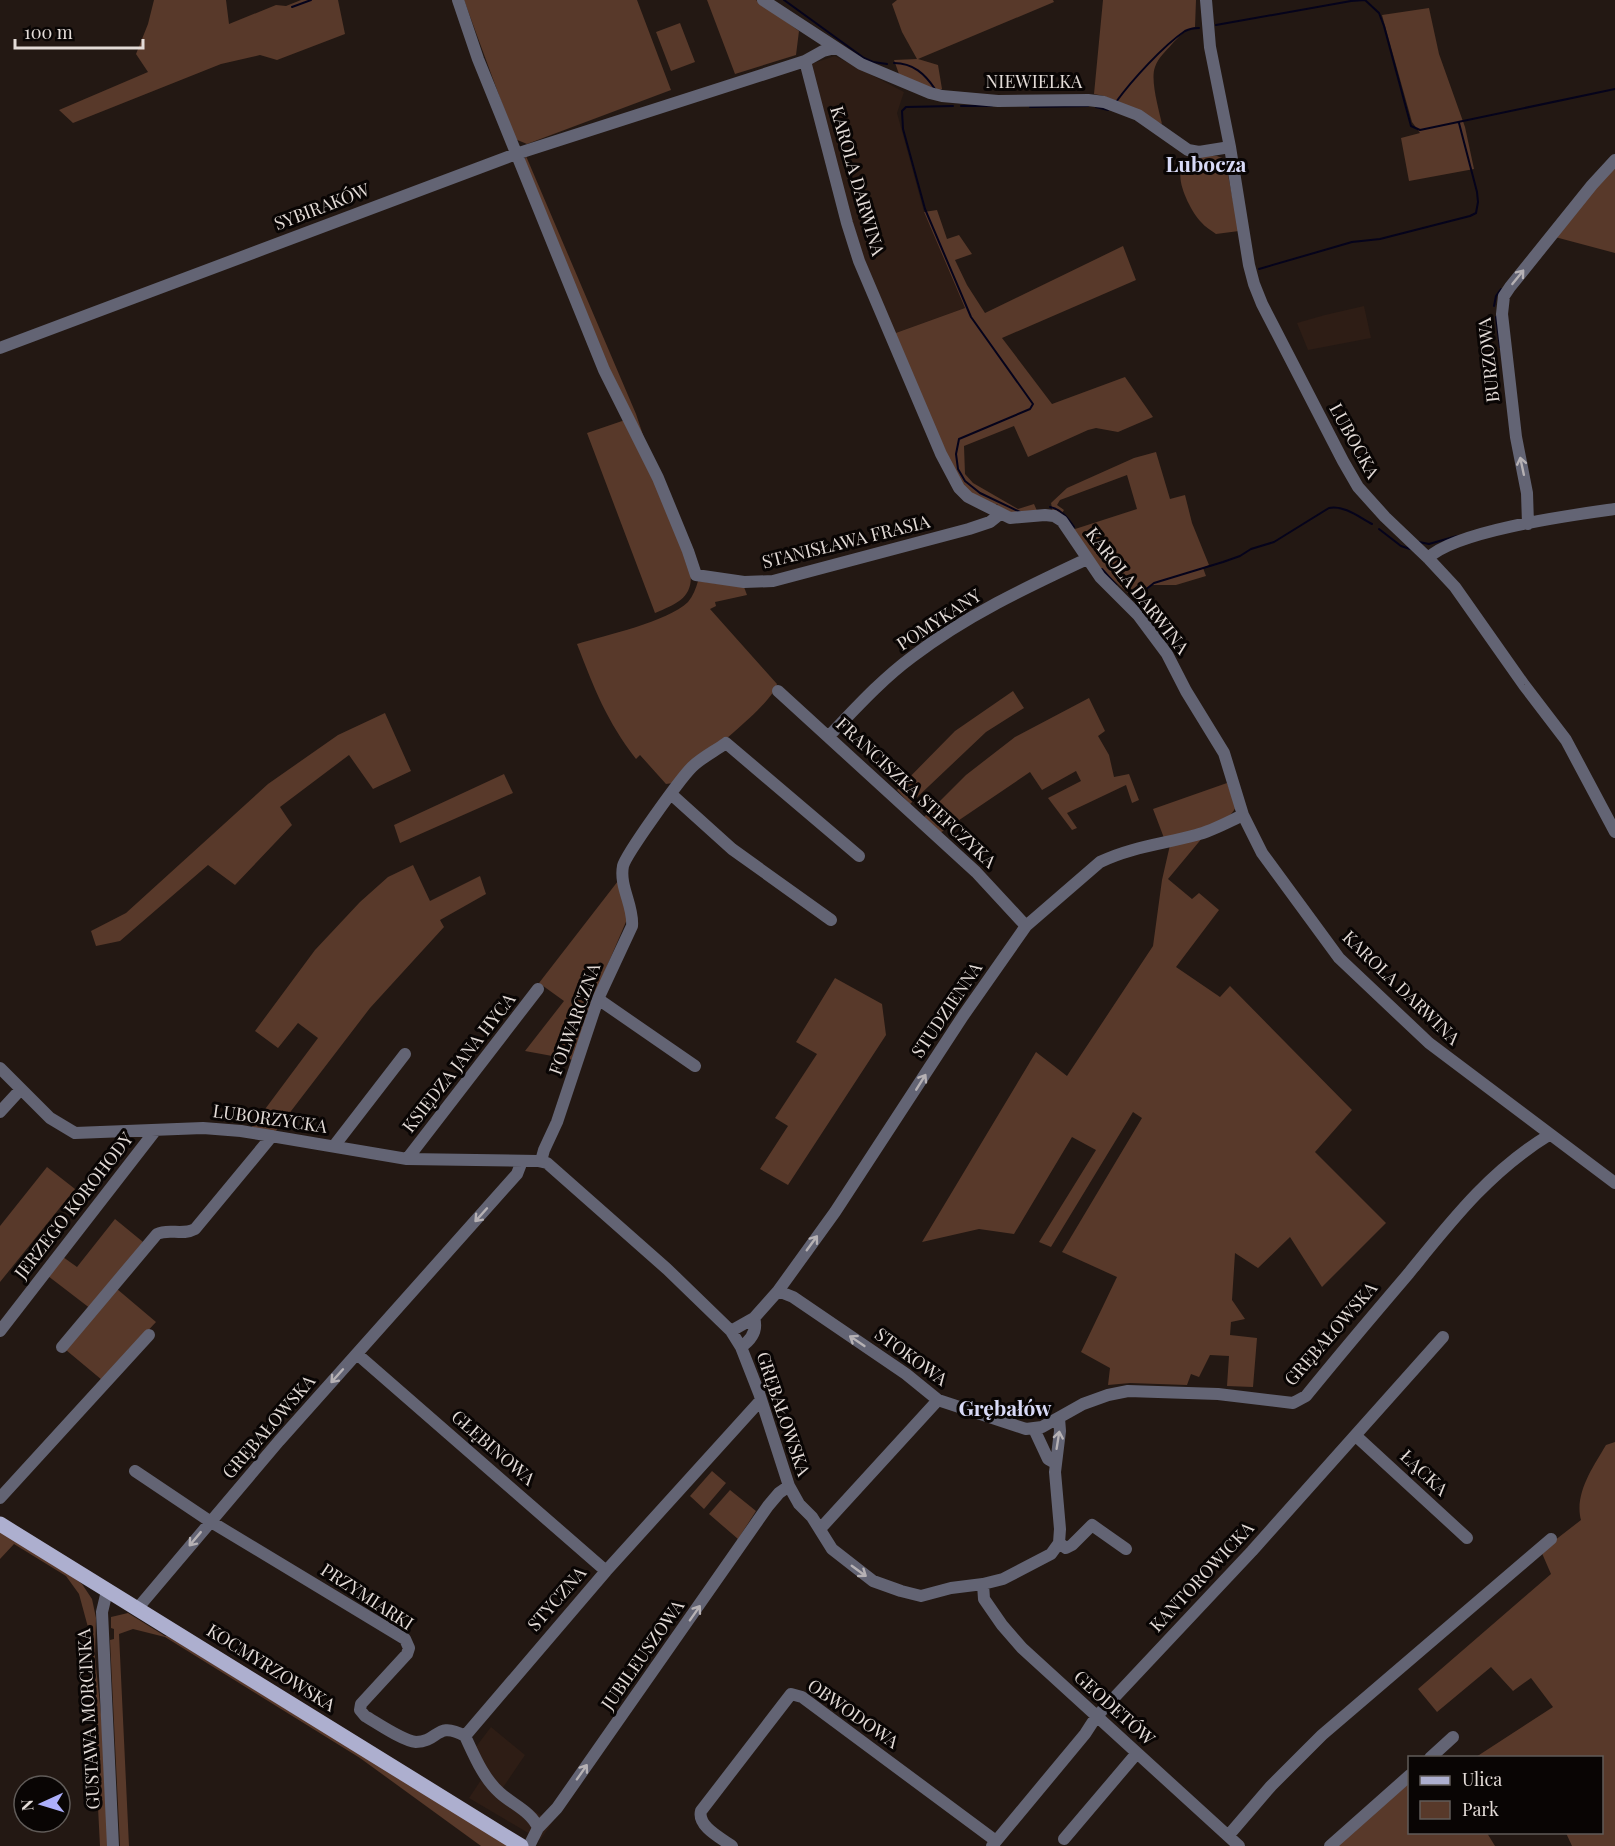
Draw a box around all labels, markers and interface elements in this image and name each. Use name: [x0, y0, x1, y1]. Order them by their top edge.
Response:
scale bar: [15, 12, 142, 50]
text: 100 m: [24, 20, 73, 44]
street label: NIEWIELKA: [986, 69, 1083, 93]
street label: KAROLA DARWINA: [825, 103, 891, 259]
district label: Lubocza: [1166, 149, 1247, 177]
street label: SYBIRAKÓW: [270, 177, 374, 235]
one-way arrow: [1512, 269, 1525, 285]
street label: BURZOWA: [1472, 316, 1504, 404]
street label: LUBOCKA: [1324, 398, 1386, 483]
one-way arrow: [1516, 456, 1527, 476]
street label: STANISŁAWA FRASIA: [759, 508, 933, 573]
street label: KAROLA DARWINA: [1081, 522, 1195, 659]
street label: POMYKANY: [892, 583, 986, 655]
street label: FRANCISZKA STEFCZYKA: [831, 712, 1002, 873]
street label: KAROLA DARWINA: [1338, 925, 1466, 1050]
street label: STUDZIENNA: [905, 956, 987, 1062]
street label: FOLWARCZNA: [543, 959, 606, 1078]
street label: KSIĘDZA JANA HYCA: [396, 987, 521, 1137]
one-way arrow: [915, 1073, 928, 1090]
street label: LUBORZYCKA: [211, 1098, 330, 1138]
street label: JERZEGO KOROHODY: [8, 1127, 138, 1284]
one-way arrow: [474, 1207, 488, 1222]
one-way arrow: [806, 1236, 818, 1252]
street label: GRĘBAŁOWSKA: [1278, 1276, 1382, 1390]
street label: STOKOWA: [870, 1322, 953, 1391]
one-way arrow: [849, 1334, 866, 1347]
street label: GRĘBAŁOWSKA: [751, 1348, 817, 1480]
one-way arrow: [330, 1368, 344, 1383]
street label: GRĘBAŁOWSKA: [216, 1369, 320, 1483]
district label: Grębałów: [958, 1393, 1052, 1421]
street label: GŁĘBINOWA: [447, 1404, 541, 1491]
one-way arrow: [1053, 1431, 1064, 1451]
street label: ŁĄCKA: [1396, 1444, 1454, 1501]
street label: KANTOROWICKA: [1144, 1516, 1259, 1637]
one-way arrow: [189, 1531, 202, 1547]
street label: PRZYMIARKI: [317, 1557, 418, 1635]
street label: STYCZNA: [522, 1560, 591, 1636]
one-way arrow: [851, 1564, 867, 1577]
street label: JUBILEUSZOWA: [595, 1594, 689, 1715]
one-way arrow: [689, 1605, 701, 1621]
street label: KOCMYRZOWSKA: [203, 1618, 341, 1717]
street label: GUSTAWA MORCINKA: [71, 1627, 105, 1810]
street label: GEODETÓW: [1069, 1664, 1161, 1751]
street label: OBWODOWA: [803, 1673, 904, 1754]
legend: [1408, 1756, 1603, 1834]
one-way arrow: [576, 1764, 588, 1781]
text: Ulica: [1462, 1767, 1502, 1791]
north arrow: [12, 1774, 72, 1834]
text: Park: [1462, 1797, 1499, 1821]
text: N: [16, 1798, 37, 1812]

